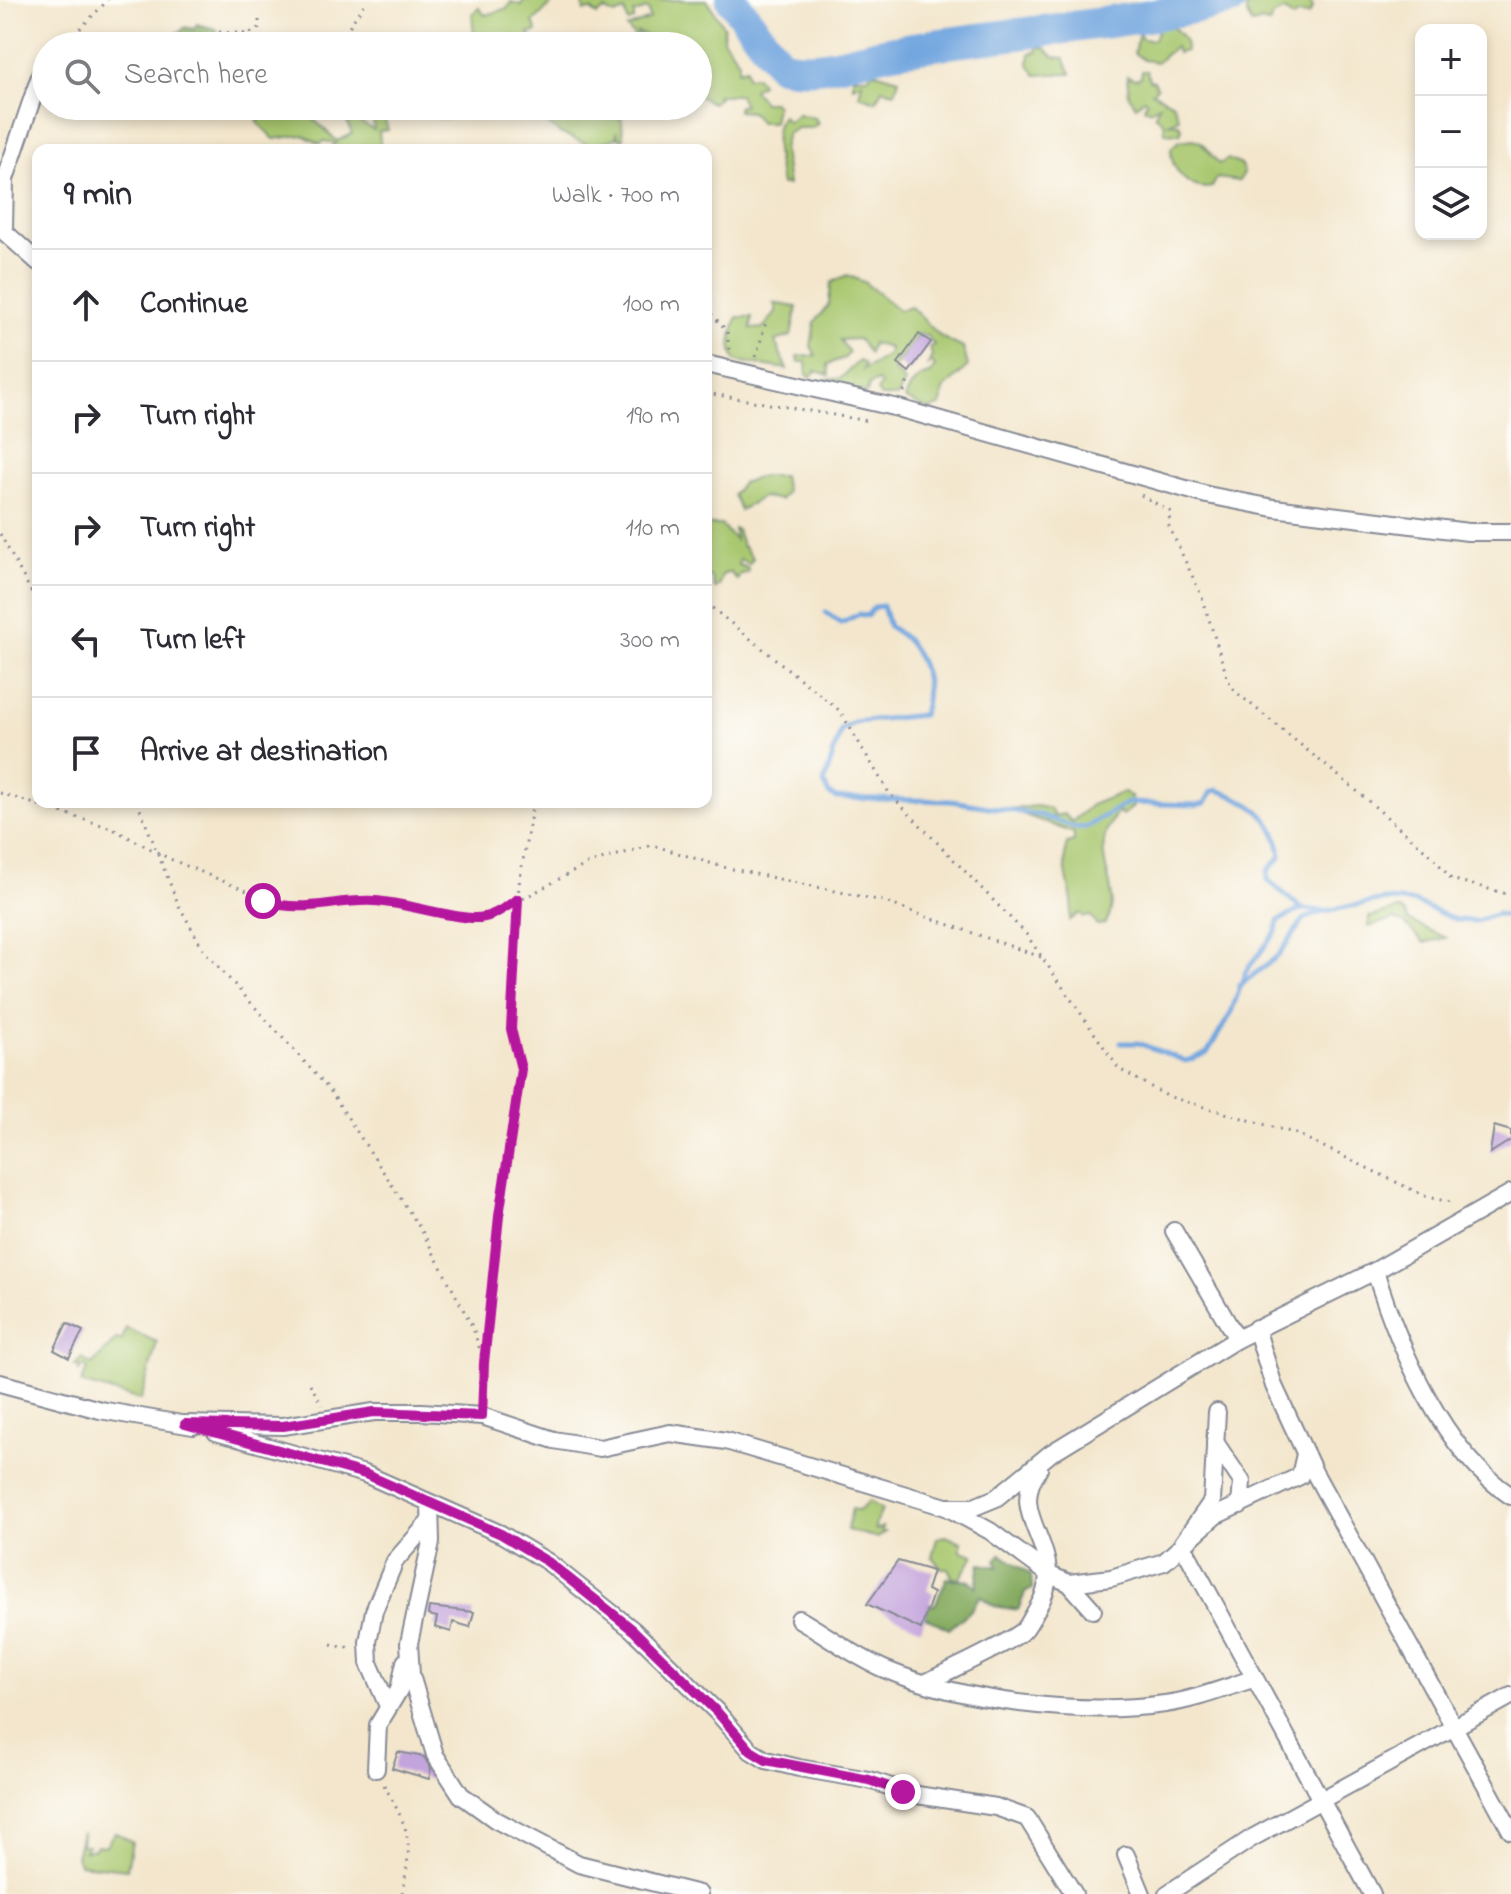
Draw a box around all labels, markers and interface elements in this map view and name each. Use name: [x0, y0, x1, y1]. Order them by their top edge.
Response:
map controls: [1415, 24, 1487, 240]
button: +: [1415, 24, 1487, 96]
search box: [32, 32, 712, 120]
icon: search: [60, 54, 104, 98]
text: Search here: [124, 54, 268, 98]
button: −: [1415, 96, 1487, 168]
button: layers: [1415, 168, 1487, 240]
text: 9 min: [64, 171, 132, 221]
text: Walk · 700 m: [552, 177, 680, 215]
icon: ahead: [64, 283, 108, 327]
text: Continue: [140, 283, 248, 327]
text: 100 m: [623, 286, 680, 324]
icon: right: [64, 395, 108, 439]
text: Turn right: [140, 395, 255, 439]
text: 190 m: [626, 398, 680, 436]
icon: right: [64, 507, 108, 551]
text: Turn right: [140, 507, 255, 551]
text: 110 m: [626, 510, 680, 548]
icon: left: [64, 619, 108, 663]
text: Turn left: [140, 619, 245, 663]
text: 300 m: [620, 622, 680, 660]
icon: arrive: [64, 731, 108, 775]
text: Arrive at destination: [140, 731, 388, 775]
route start: [245, 883, 281, 919]
route end: [885, 1774, 921, 1810]

